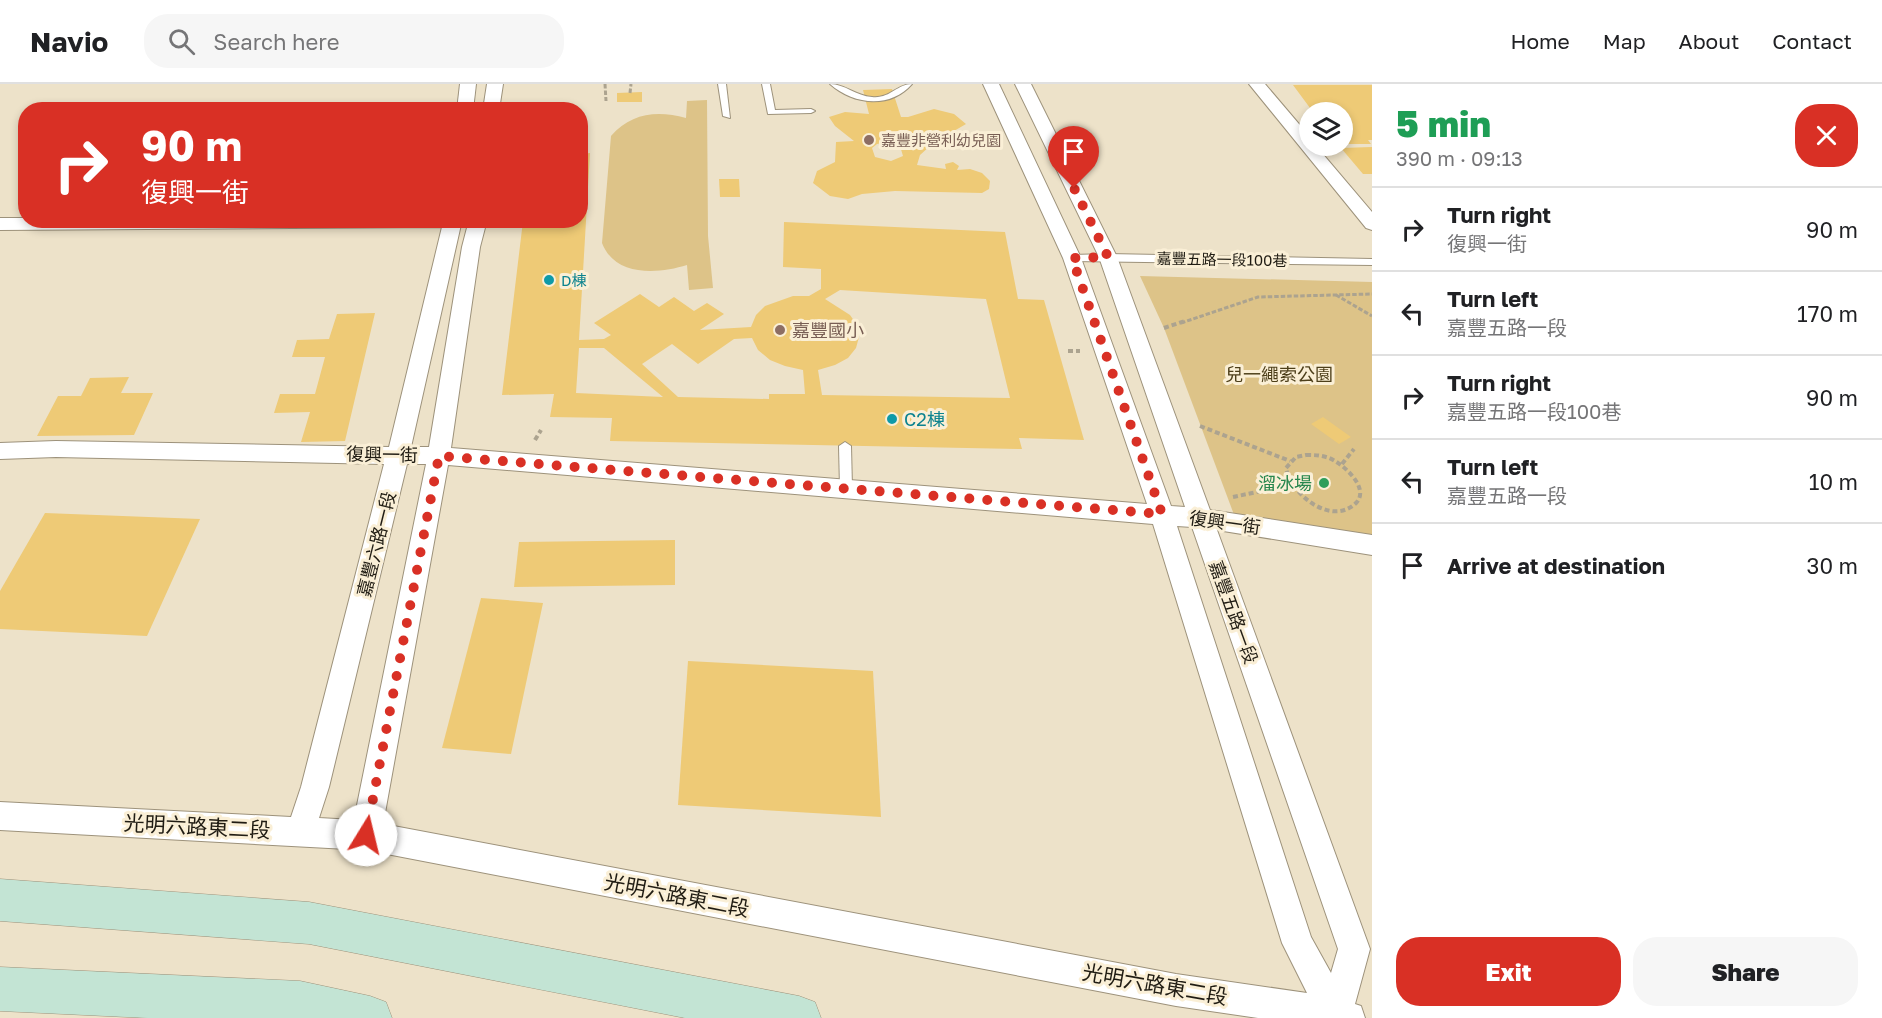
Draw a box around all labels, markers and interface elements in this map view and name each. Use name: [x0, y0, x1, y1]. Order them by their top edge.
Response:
search box: [144, 14, 564, 68]
text: Navio: [30, 25, 108, 58]
icon: search: [165, 25, 198, 58]
text: Search here: [213, 28, 339, 55]
text: Home: [1510, 28, 1570, 54]
text: Map: [1603, 28, 1646, 54]
text: About: [1679, 28, 1739, 54]
text: Contact: [1772, 28, 1852, 54]
map controls: [1299, 102, 1353, 156]
button: layers: [1299, 102, 1353, 156]
text: 5 min: [1396, 102, 1491, 145]
button: close: [1795, 104, 1858, 167]
text: 90 m: [141, 120, 242, 170]
icon: right: [42, 126, 120, 204]
pin: [1048, 126, 1099, 188]
place label: 嘉豐非營利幼兒園: [881, 131, 1001, 149]
marker: 嘉豐非營利幼兒園: [862, 133, 876, 147]
icon: arrive: [1057, 135, 1090, 168]
text: 390 m · 09:13: [1396, 146, 1523, 170]
text: 復興一街: [141, 176, 249, 208]
text: Turn right: [1447, 201, 1551, 228]
icon: right: [1396, 213, 1429, 246]
text: 90 m: [1806, 216, 1858, 243]
text: 復興一街: [1447, 231, 1527, 255]
street label: 嘉豐五路一段100巷: [1156, 249, 1288, 269]
place label: D棟: [561, 271, 587, 289]
marker: D棟: [542, 273, 556, 287]
text: Turn left: [1447, 285, 1538, 312]
icon: left: [1396, 297, 1429, 330]
text: 170 m: [1797, 300, 1858, 327]
text: 嘉豐五路一段: [1447, 315, 1567, 339]
place label: 嘉豐國小: [792, 319, 864, 341]
marker: 嘉豐國小: [773, 323, 787, 337]
park label: 兒一繩索公園: [1225, 363, 1333, 385]
text: Turn right: [1447, 369, 1551, 396]
icon: right: [1396, 381, 1429, 414]
text: 90 m: [1806, 384, 1858, 411]
text: 嘉豐五路一段100巷: [1447, 399, 1622, 423]
place label: C2棟: [904, 408, 945, 430]
marker: C2棟: [885, 412, 899, 426]
street label: 復興一街: [346, 442, 418, 466]
text: Turn left: [1447, 453, 1538, 480]
icon: left: [1396, 465, 1429, 498]
text: 10 m: [1809, 468, 1858, 495]
place label: 溜冰場: [1258, 472, 1312, 494]
marker: 溜冰場: [1317, 476, 1331, 490]
text: 嘉豐五路一段: [1447, 483, 1567, 507]
street label: 嘉豐六路一段: [352, 489, 400, 599]
street label: 復興一街: [1188, 506, 1262, 538]
icon: arrive: [1396, 549, 1429, 582]
text: Arrive at destination: [1447, 552, 1665, 579]
text: 30 m: [1807, 552, 1858, 579]
street label: 嘉豐五路一段: [1205, 557, 1263, 667]
position arrow: [334, 803, 398, 867]
street label: 光明六路東二段: [123, 809, 271, 843]
street label: 光明六路東二段: [602, 868, 752, 922]
button: Exit: [1396, 937, 1621, 1006]
button: Share: [1633, 937, 1858, 1006]
street label: 光明六路東二段: [1080, 958, 1230, 1010]

